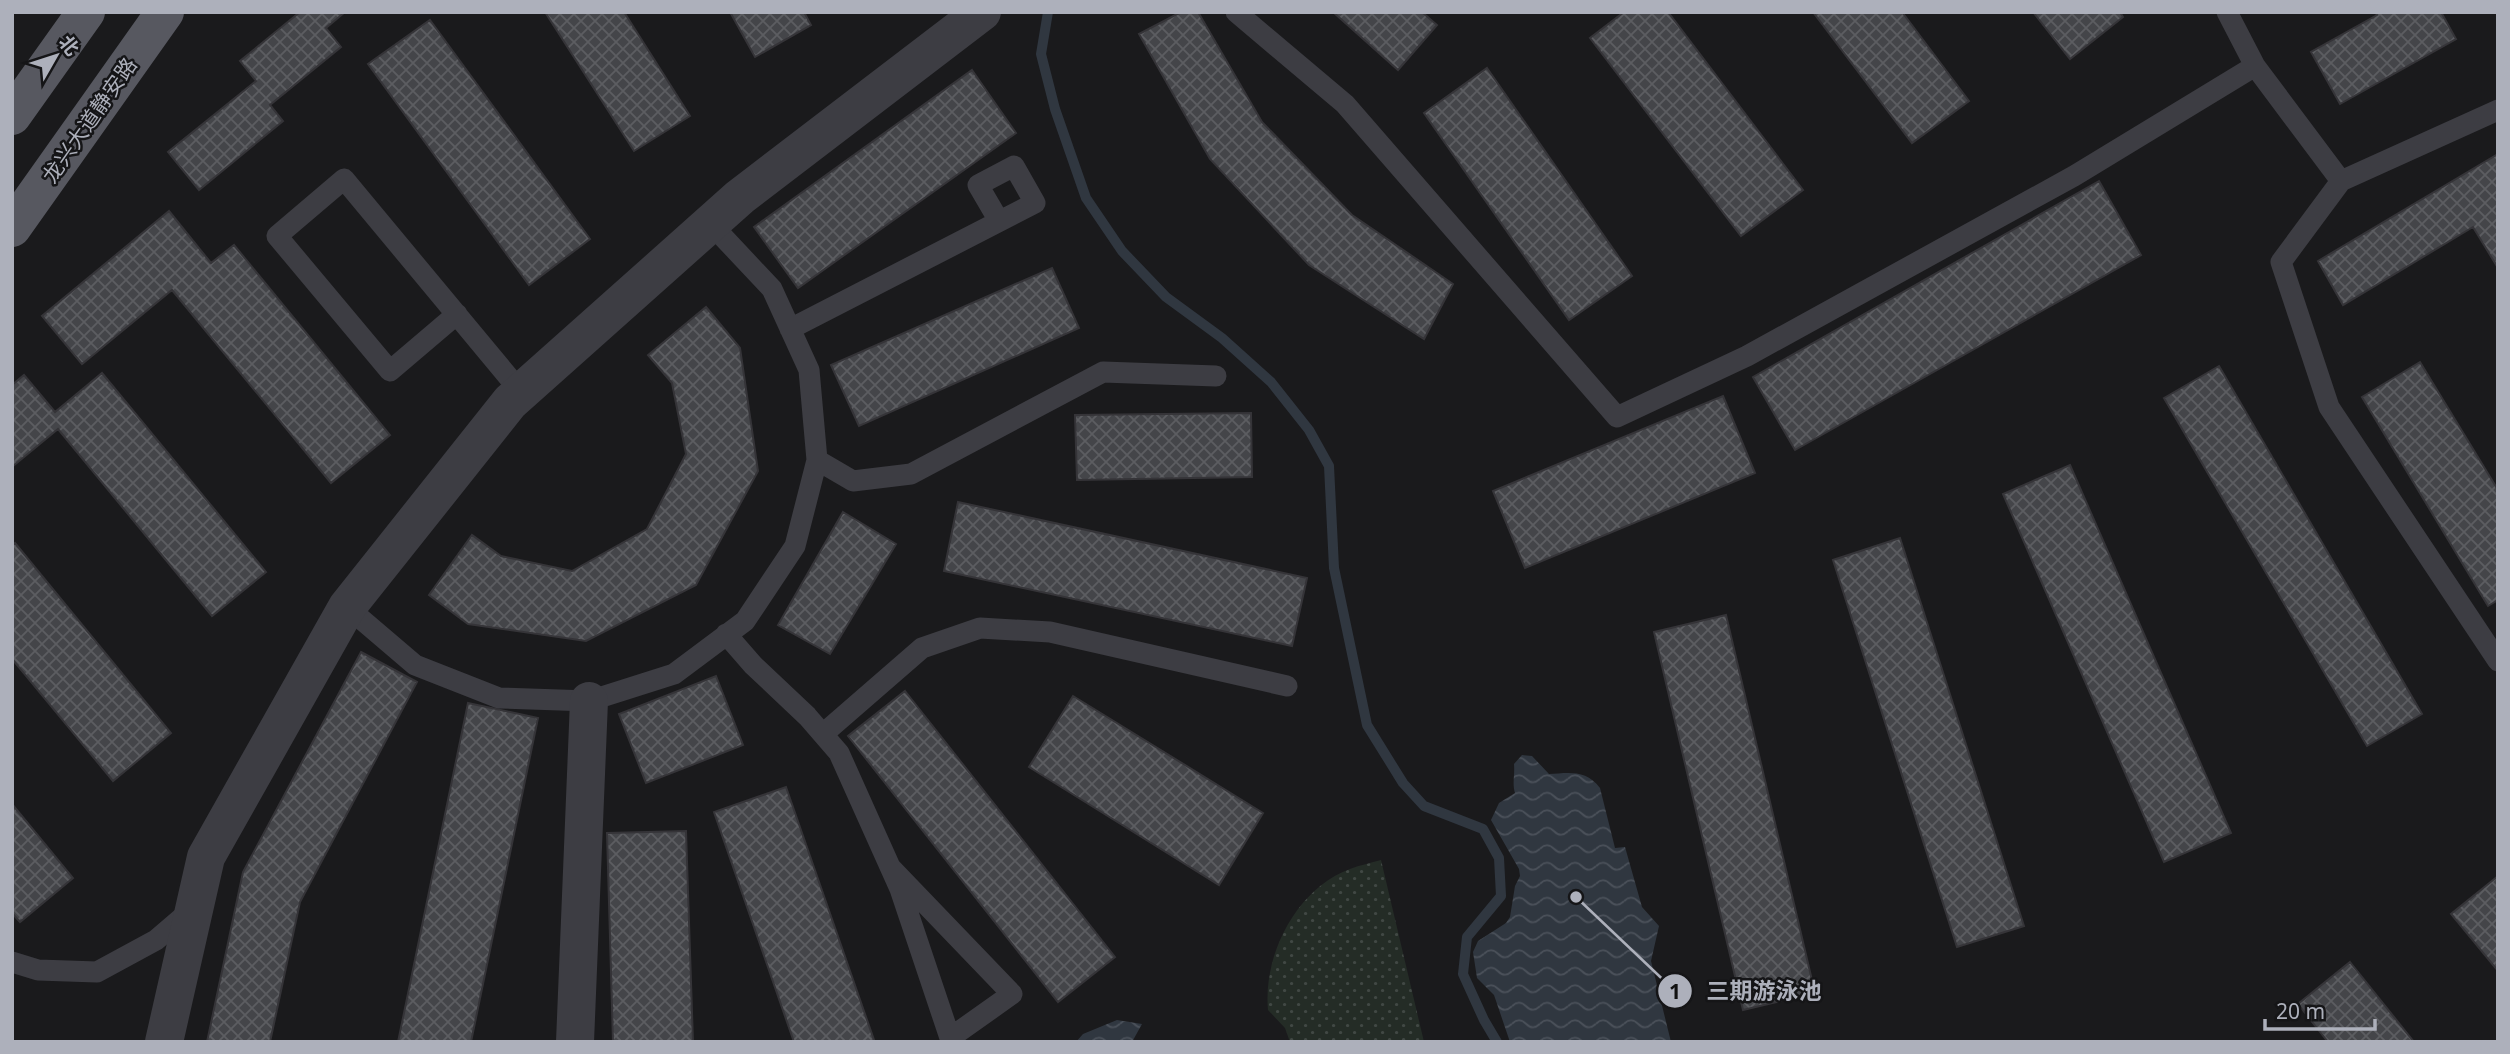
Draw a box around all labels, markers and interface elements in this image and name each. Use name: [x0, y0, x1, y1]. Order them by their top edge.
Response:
north arrow: [21, 21, 91, 91]
text: 北: [53, 30, 85, 61]
street label: 龙兴大道静安路: [35, 52, 143, 188]
callout: 三期游泳池: [1658, 969, 1836, 1013]
text: 三期游泳池: [1707, 974, 1822, 1006]
text: 1: [1669, 977, 1681, 1005]
scale bar: [2265, 988, 2375, 1032]
text: 20 m: [2276, 997, 2325, 1025]

